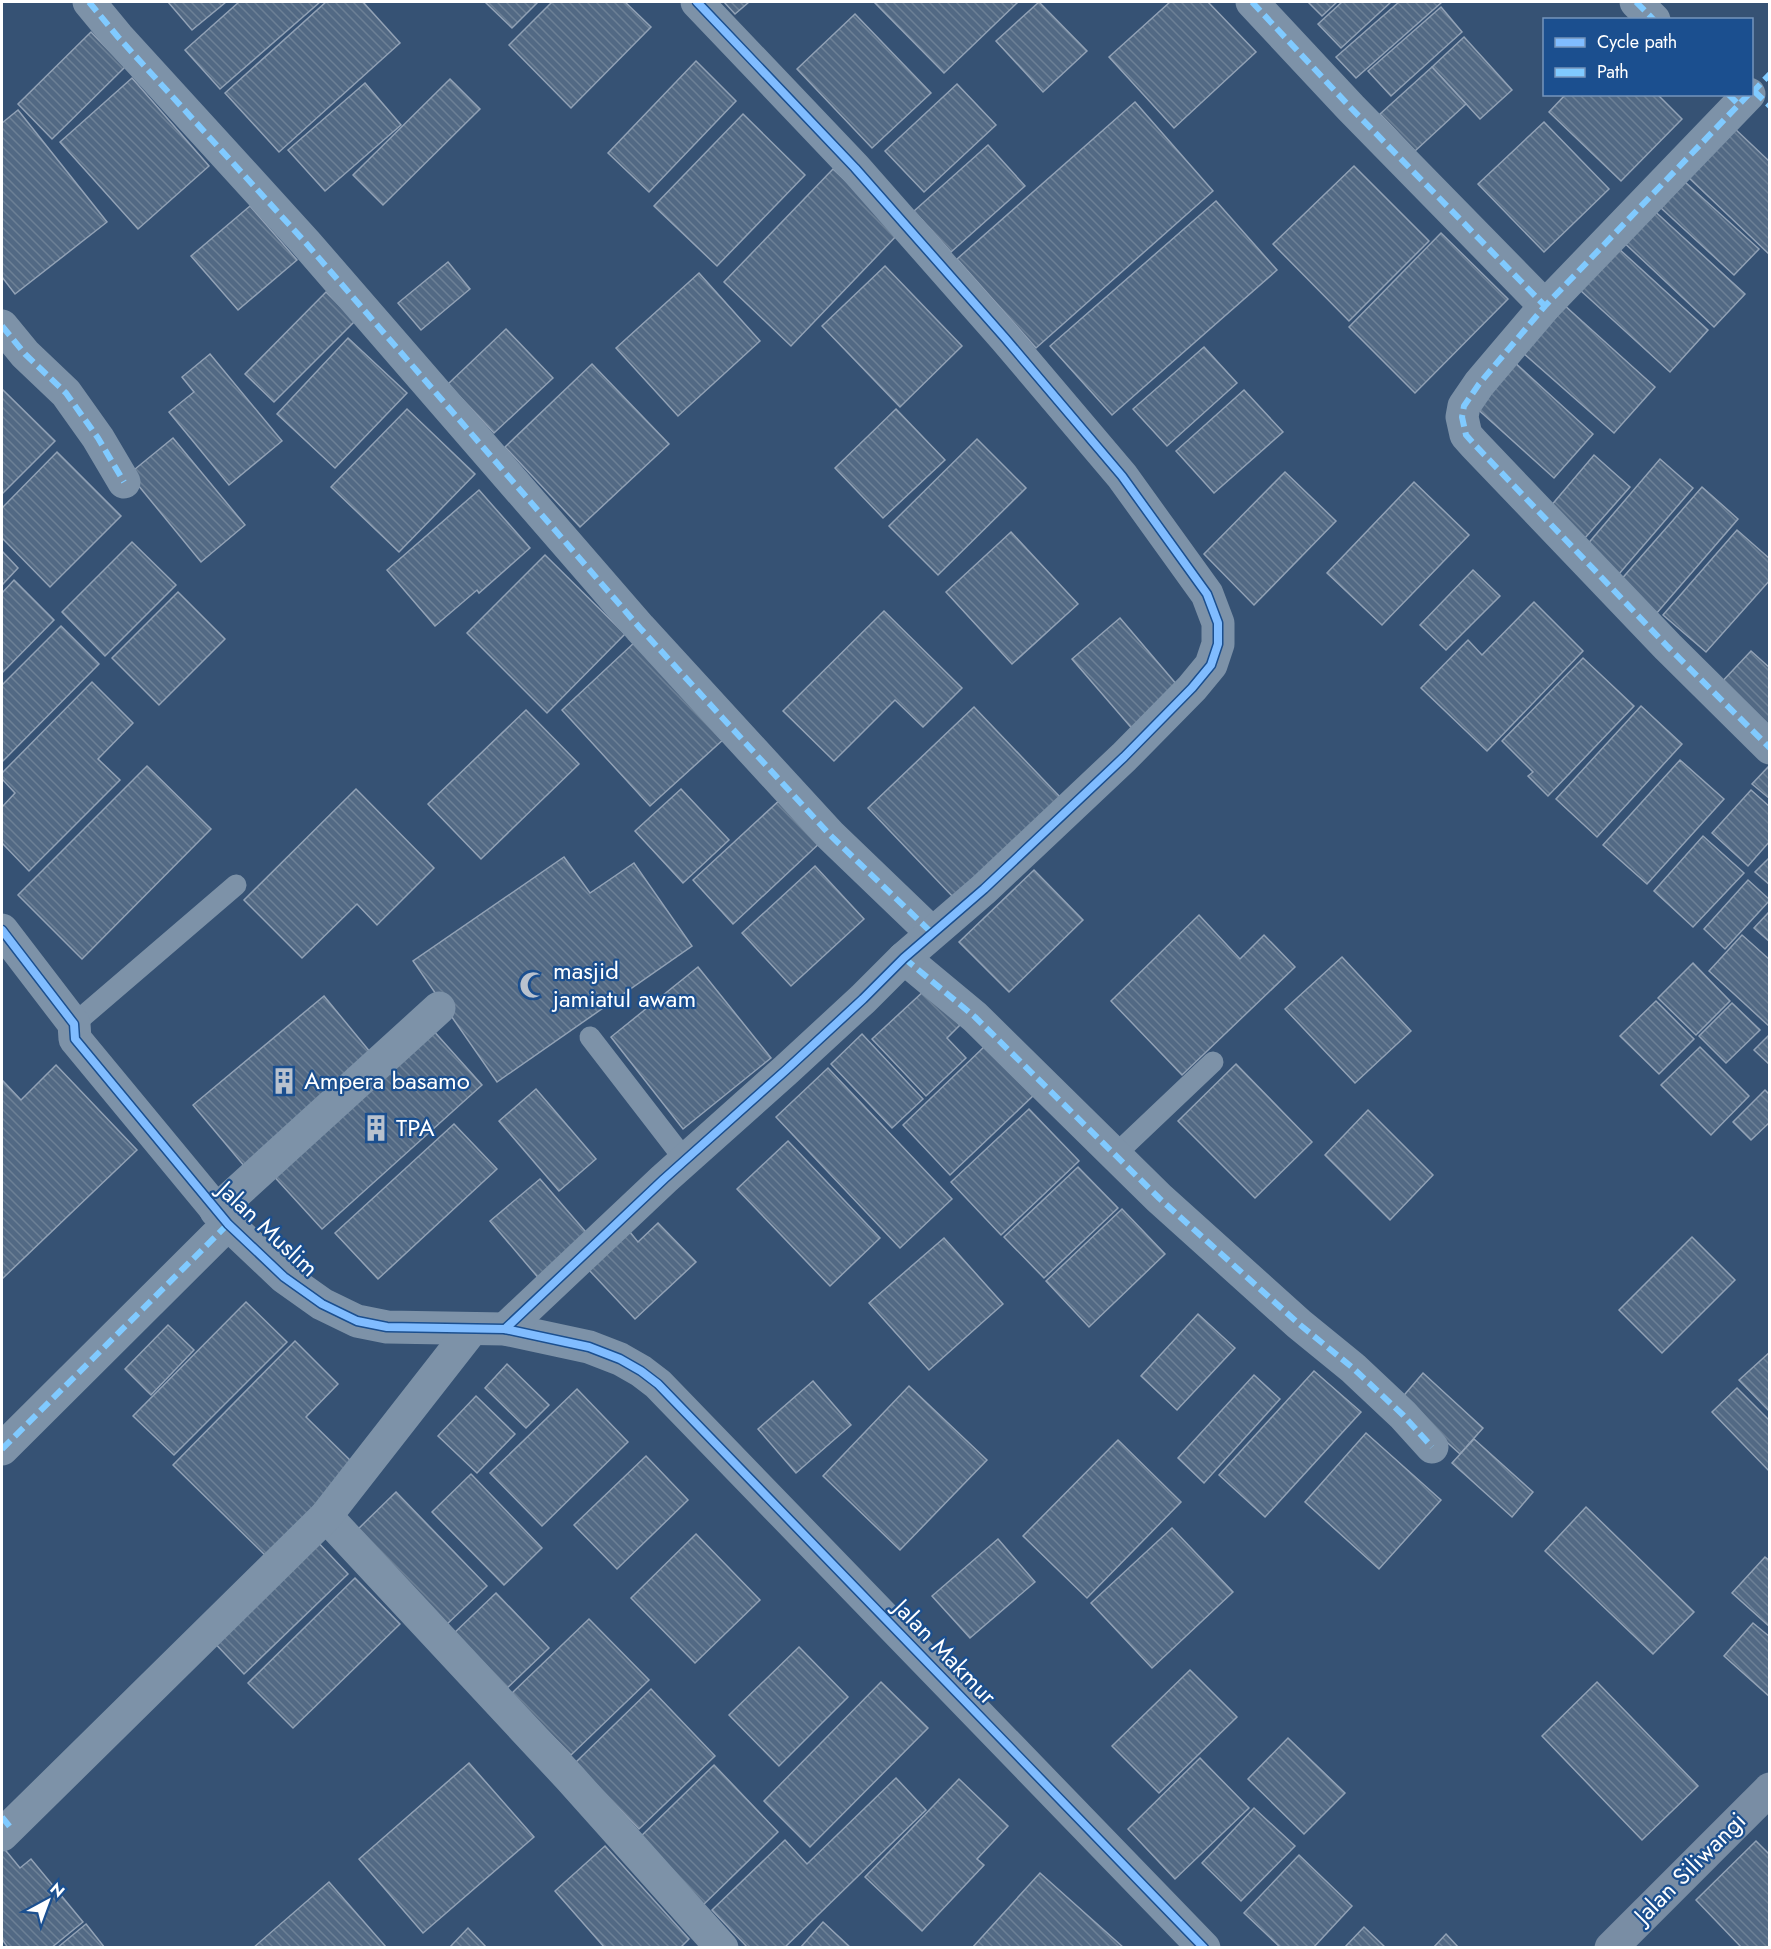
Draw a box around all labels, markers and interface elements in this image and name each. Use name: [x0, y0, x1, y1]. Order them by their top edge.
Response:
legend: [1543, 18, 1753, 96]
text: Cycle path: [1597, 29, 1677, 55]
text: Path: [1597, 59, 1629, 85]
place label: masjid jamiatul awam: [551, 953, 696, 1016]
mosque icon: masjid jamiatul awam: [518, 970, 548, 1000]
place label: Ampera basamo: [304, 1063, 470, 1098]
building icon: Ampera basamo: [269, 1066, 299, 1096]
place label: TPA: [396, 1110, 435, 1145]
building icon: TPA: [361, 1113, 391, 1143]
street label: Jalan Muslim: [208, 1171, 326, 1285]
street label: Jalan Makmur: [884, 1589, 1005, 1713]
street label: Jalan Siliwangi: [1624, 1804, 1754, 1934]
north arrow: [18, 1871, 78, 1931]
text: N: [45, 1877, 70, 1903]

